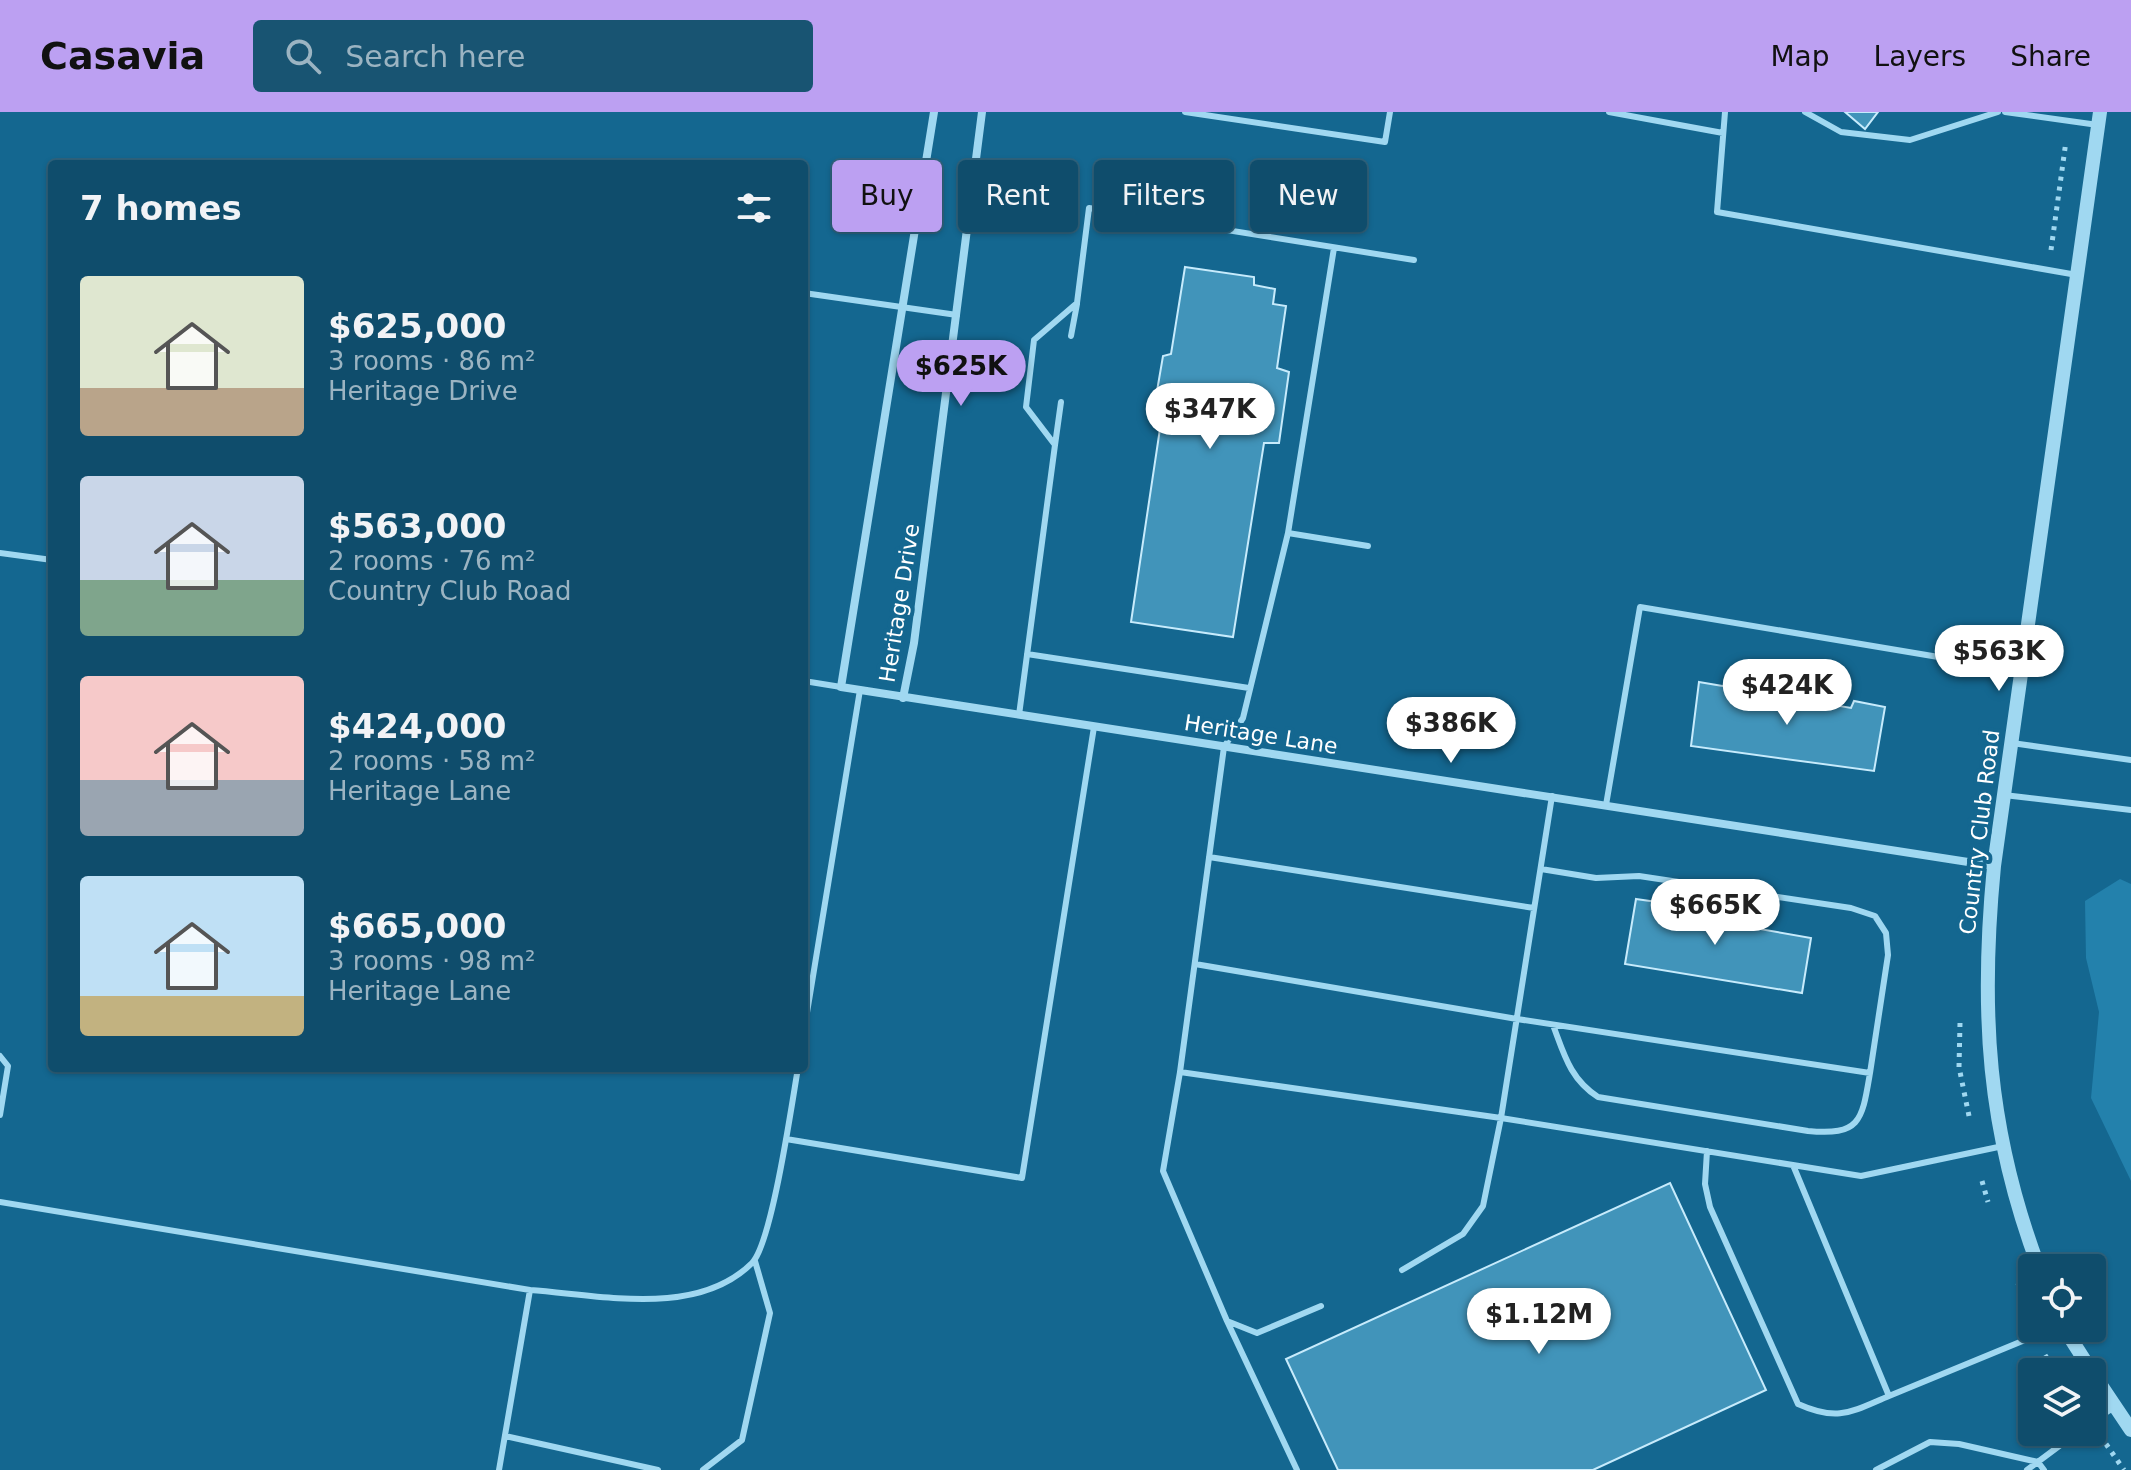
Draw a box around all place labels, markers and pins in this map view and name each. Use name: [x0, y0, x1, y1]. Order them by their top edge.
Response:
pin: $625K: [905, 340, 1017, 408]
pin: $347K: [1154, 383, 1266, 451]
pin: $563K: [1943, 625, 2055, 693]
pin: $424K: [1731, 659, 1843, 727]
pin: $386K: [1395, 697, 1507, 765]
pin: $665K: [1659, 879, 1771, 947]
pin: $1.12M: [1474, 1288, 1604, 1356]

